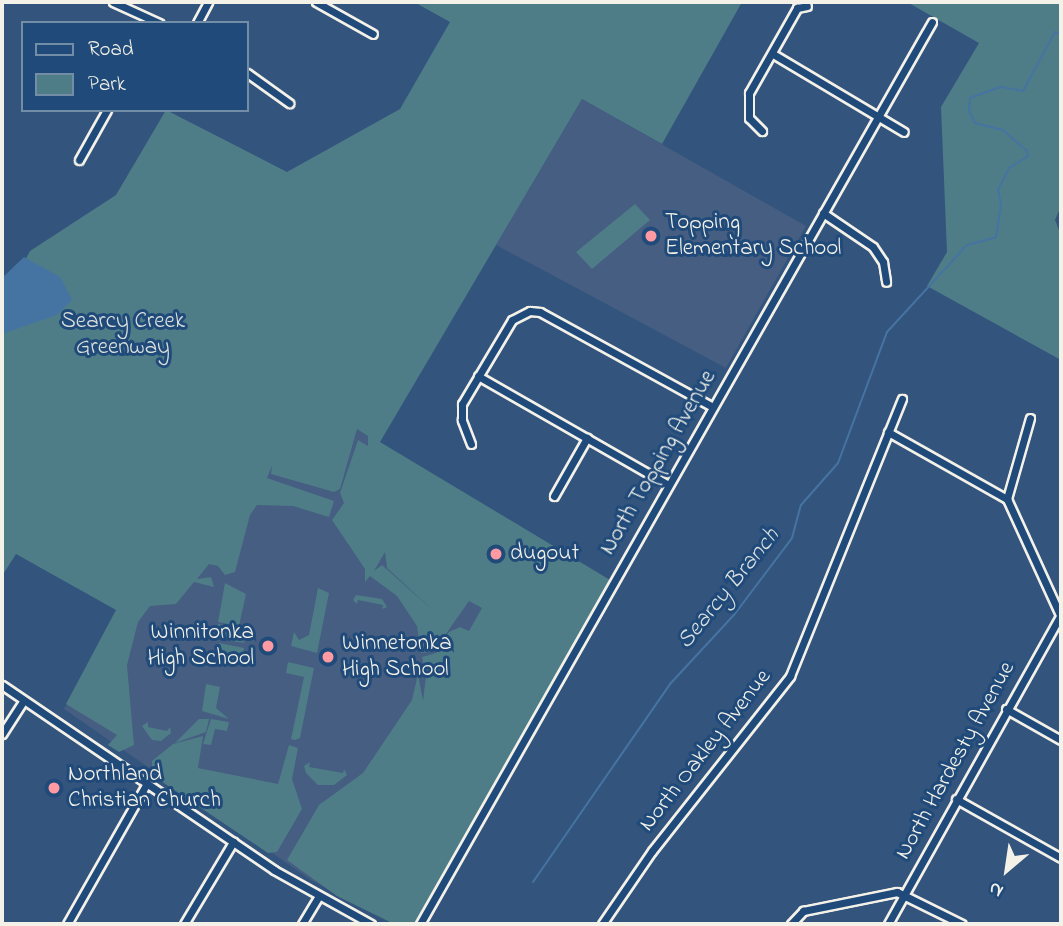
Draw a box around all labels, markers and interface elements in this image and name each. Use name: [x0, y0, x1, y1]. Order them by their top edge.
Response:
legend: [21, 21, 248, 112]
text: Road: [88, 35, 134, 65]
text: Park: [88, 70, 126, 100]
place label: Topping Elementary School: [665, 209, 841, 263]
marker: Topping Elementary School: [643, 228, 659, 244]
park label: Searcy Creek Greenway: [61, 308, 185, 362]
street label: North Topping Avenue: [595, 366, 723, 560]
water label: Searcy Branch: [672, 523, 786, 655]
place label: dugout: [510, 540, 579, 568]
marker: dugout: [488, 546, 504, 562]
place label: Winnitonka High School: [147, 619, 254, 673]
place label: Winnetonka High School: [342, 630, 452, 684]
marker: Winnitonka High School: [260, 638, 276, 654]
marker: Winnetonka High School: [320, 649, 336, 665]
street label: North Hardesty Avenue: [890, 657, 1022, 865]
street label: North Oakley Avenue: [634, 664, 778, 838]
place label: Northland Christian Church: [68, 761, 221, 815]
marker: Northland Christian Church: [46, 780, 62, 796]
north arrow: [972, 835, 1042, 905]
text: N: [984, 874, 1009, 904]

